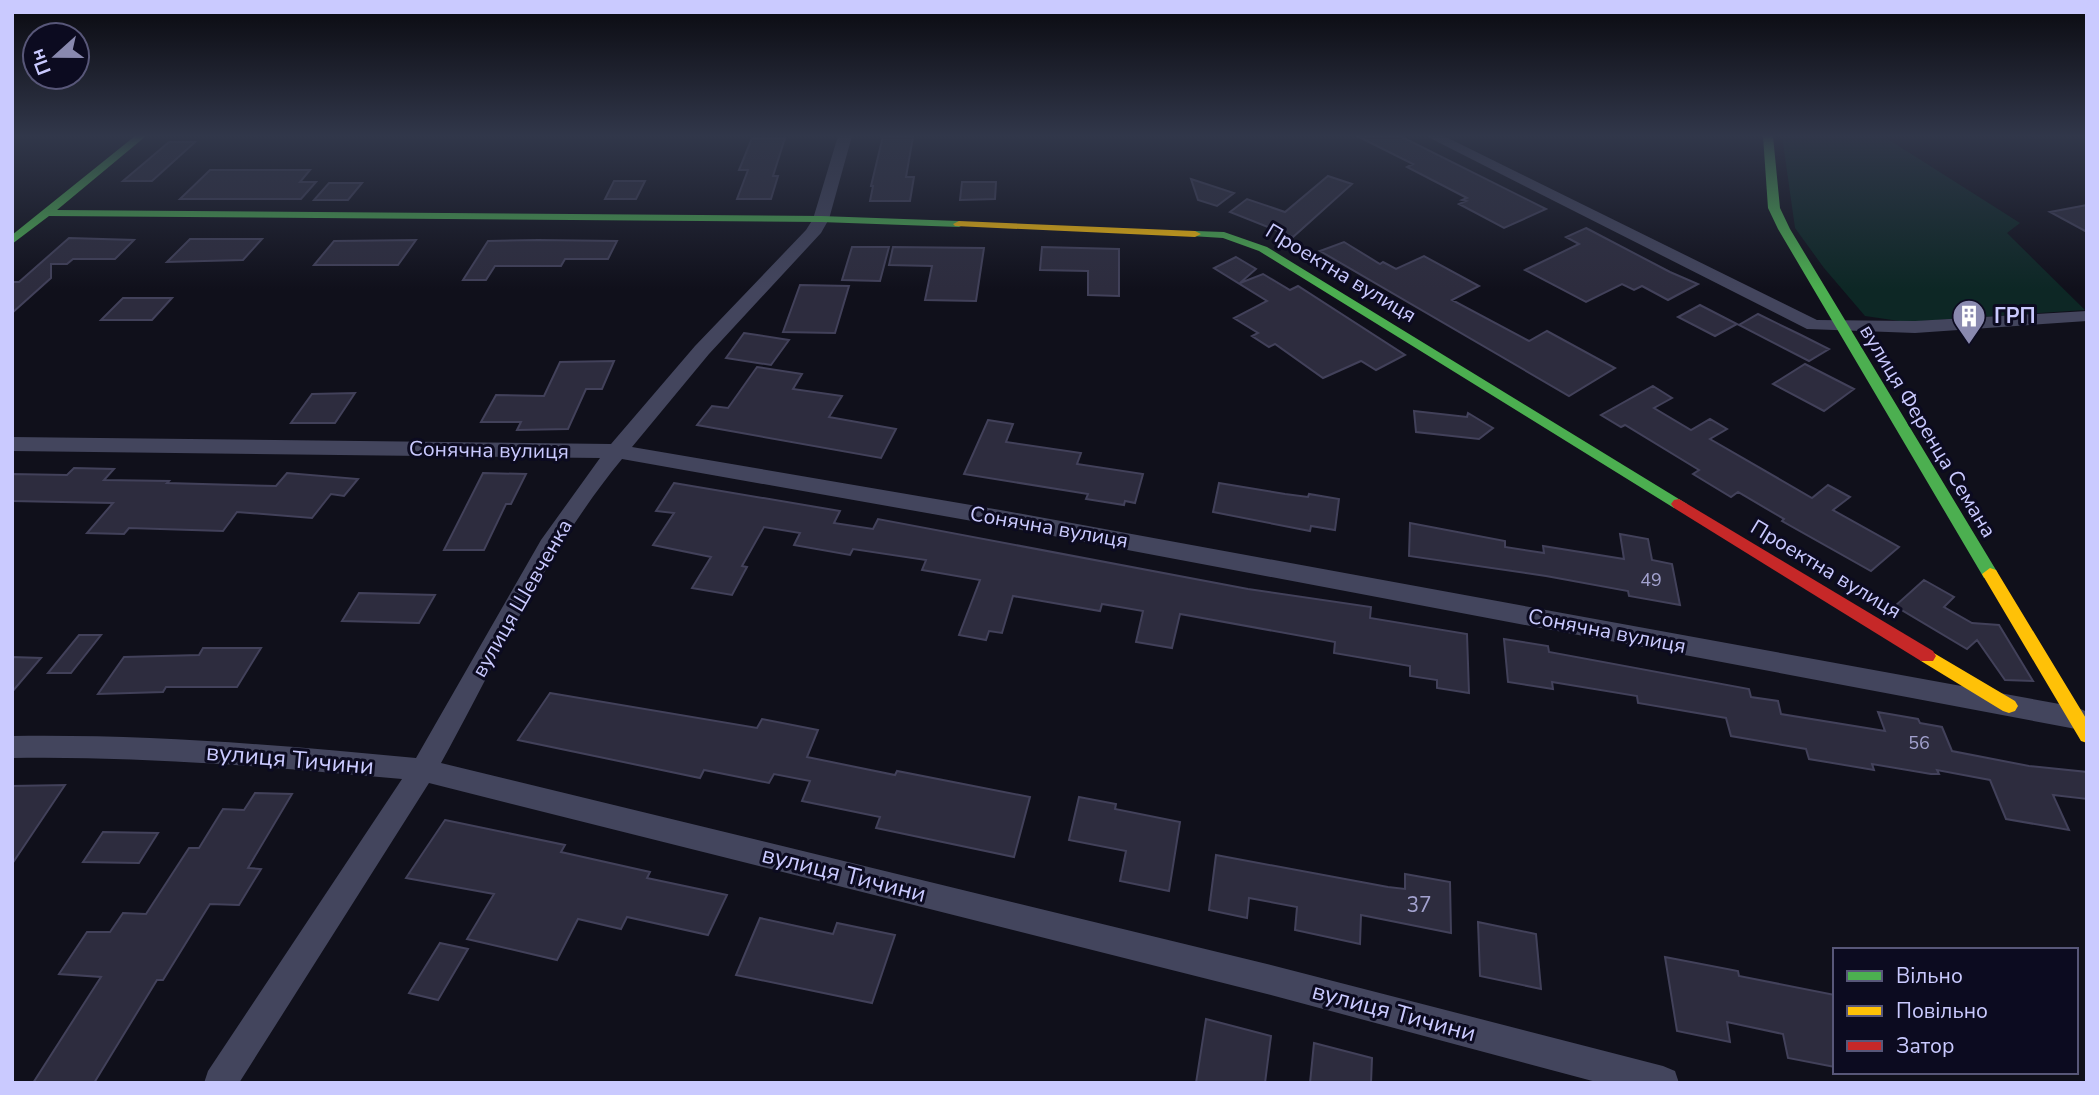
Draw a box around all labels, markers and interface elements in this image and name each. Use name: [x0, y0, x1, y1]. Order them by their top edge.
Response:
north arrow: [21, 21, 91, 91]
text: Пн: [24, 45, 58, 79]
street label: Проектна вулиця: [1260, 217, 1422, 329]
building icon: ГРП: [1950, 297, 1988, 346]
place label: ГРП: [1994, 302, 2036, 330]
street label: вулиця Ференца Семана: [1853, 319, 2003, 543]
street label: Сонячна вулиця: [409, 435, 569, 465]
street label: Сонячна вулиця: [968, 499, 1130, 555]
street label: Проектна вулиця: [1745, 513, 1907, 625]
street label: вулиця Шевченка: [465, 514, 579, 682]
house number: 49: [1640, 568, 1662, 592]
street label: Сонячна вулиця: [1526, 602, 1688, 660]
house number: 56: [1908, 731, 1930, 755]
street label: вулиця Тичини: [205, 736, 375, 782]
street label: вулиця Тичини: [759, 838, 929, 910]
house number: 37: [1406, 891, 1432, 919]
legend: [1833, 948, 2078, 1074]
text: Вільно: [1896, 962, 1963, 990]
street label: вулиця Тичини: [1309, 975, 1479, 1049]
text: Повільно: [1896, 997, 1988, 1025]
text: Затор: [1896, 1032, 1954, 1060]

